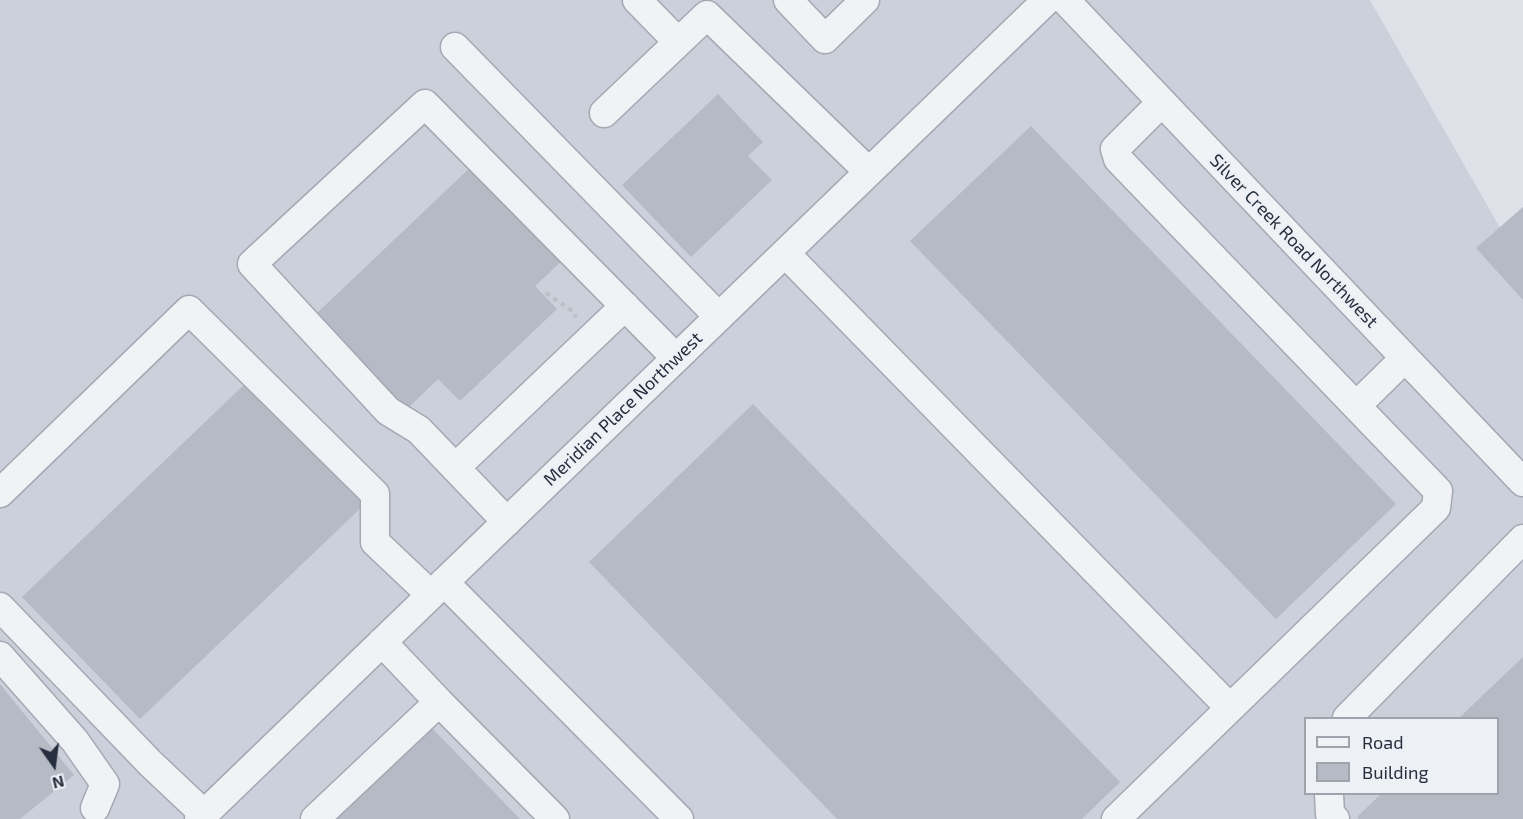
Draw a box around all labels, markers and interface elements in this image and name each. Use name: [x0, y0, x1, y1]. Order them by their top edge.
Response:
street label: Silver Creek Road Northwest: [1205, 150, 1383, 332]
street label: Meridian Place Northwest: [539, 327, 707, 491]
legend: [1304, 717, 1499, 795]
text: Road: [1362, 731, 1403, 753]
north arrow: [24, 735, 84, 795]
text: Building: [1362, 761, 1429, 783]
text: N: [51, 772, 66, 794]

